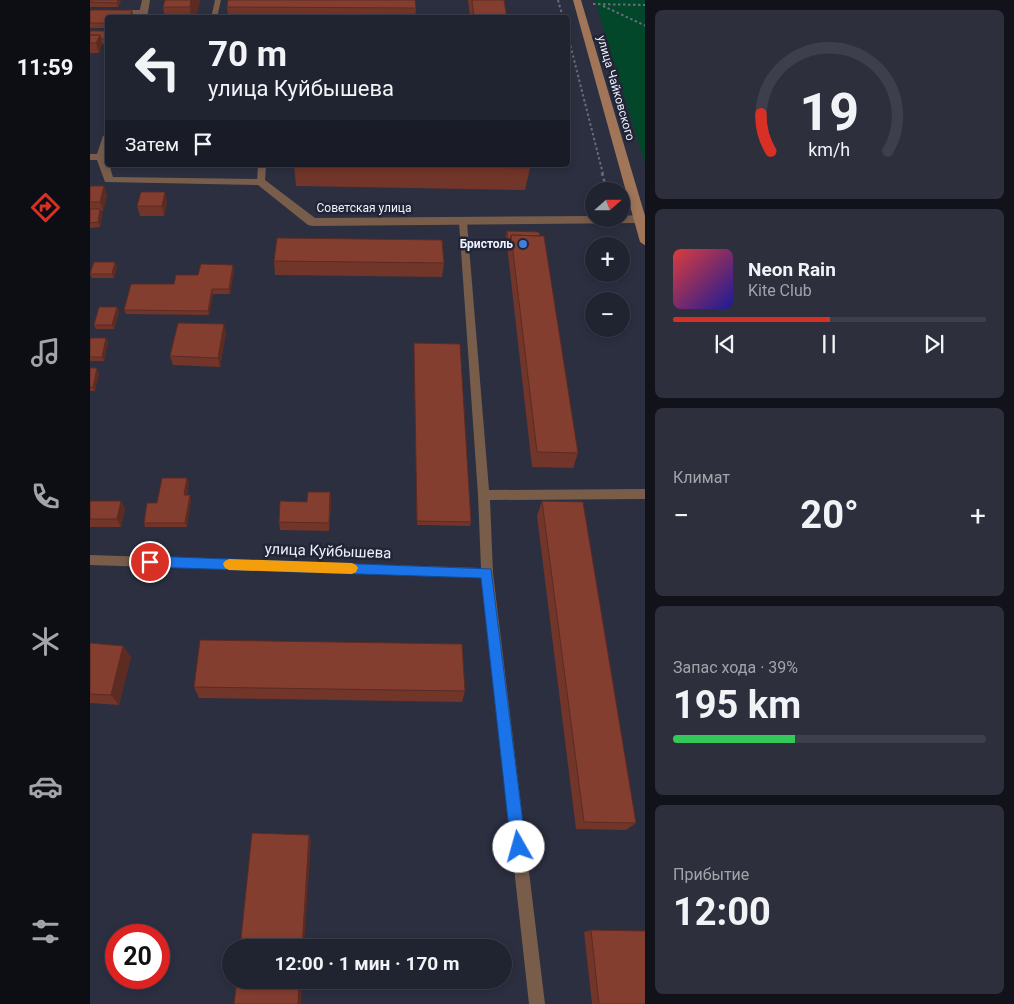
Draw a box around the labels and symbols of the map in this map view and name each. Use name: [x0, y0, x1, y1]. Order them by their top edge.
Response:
street label: улица Чайковского: [594, 34, 638, 142]
north arrow: [585, 182, 630, 228]
street label: Советская улица: [317, 201, 411, 215]
place label: Бристоль: [460, 237, 513, 251]
marker: Бристоль: [517, 238, 529, 250]
street label: улица Куйбышева: [264, 540, 392, 562]
pin: [129, 541, 171, 583]
position arrow: [492, 820, 544, 872]
speed limit sign: 20: [105, 924, 170, 989]

